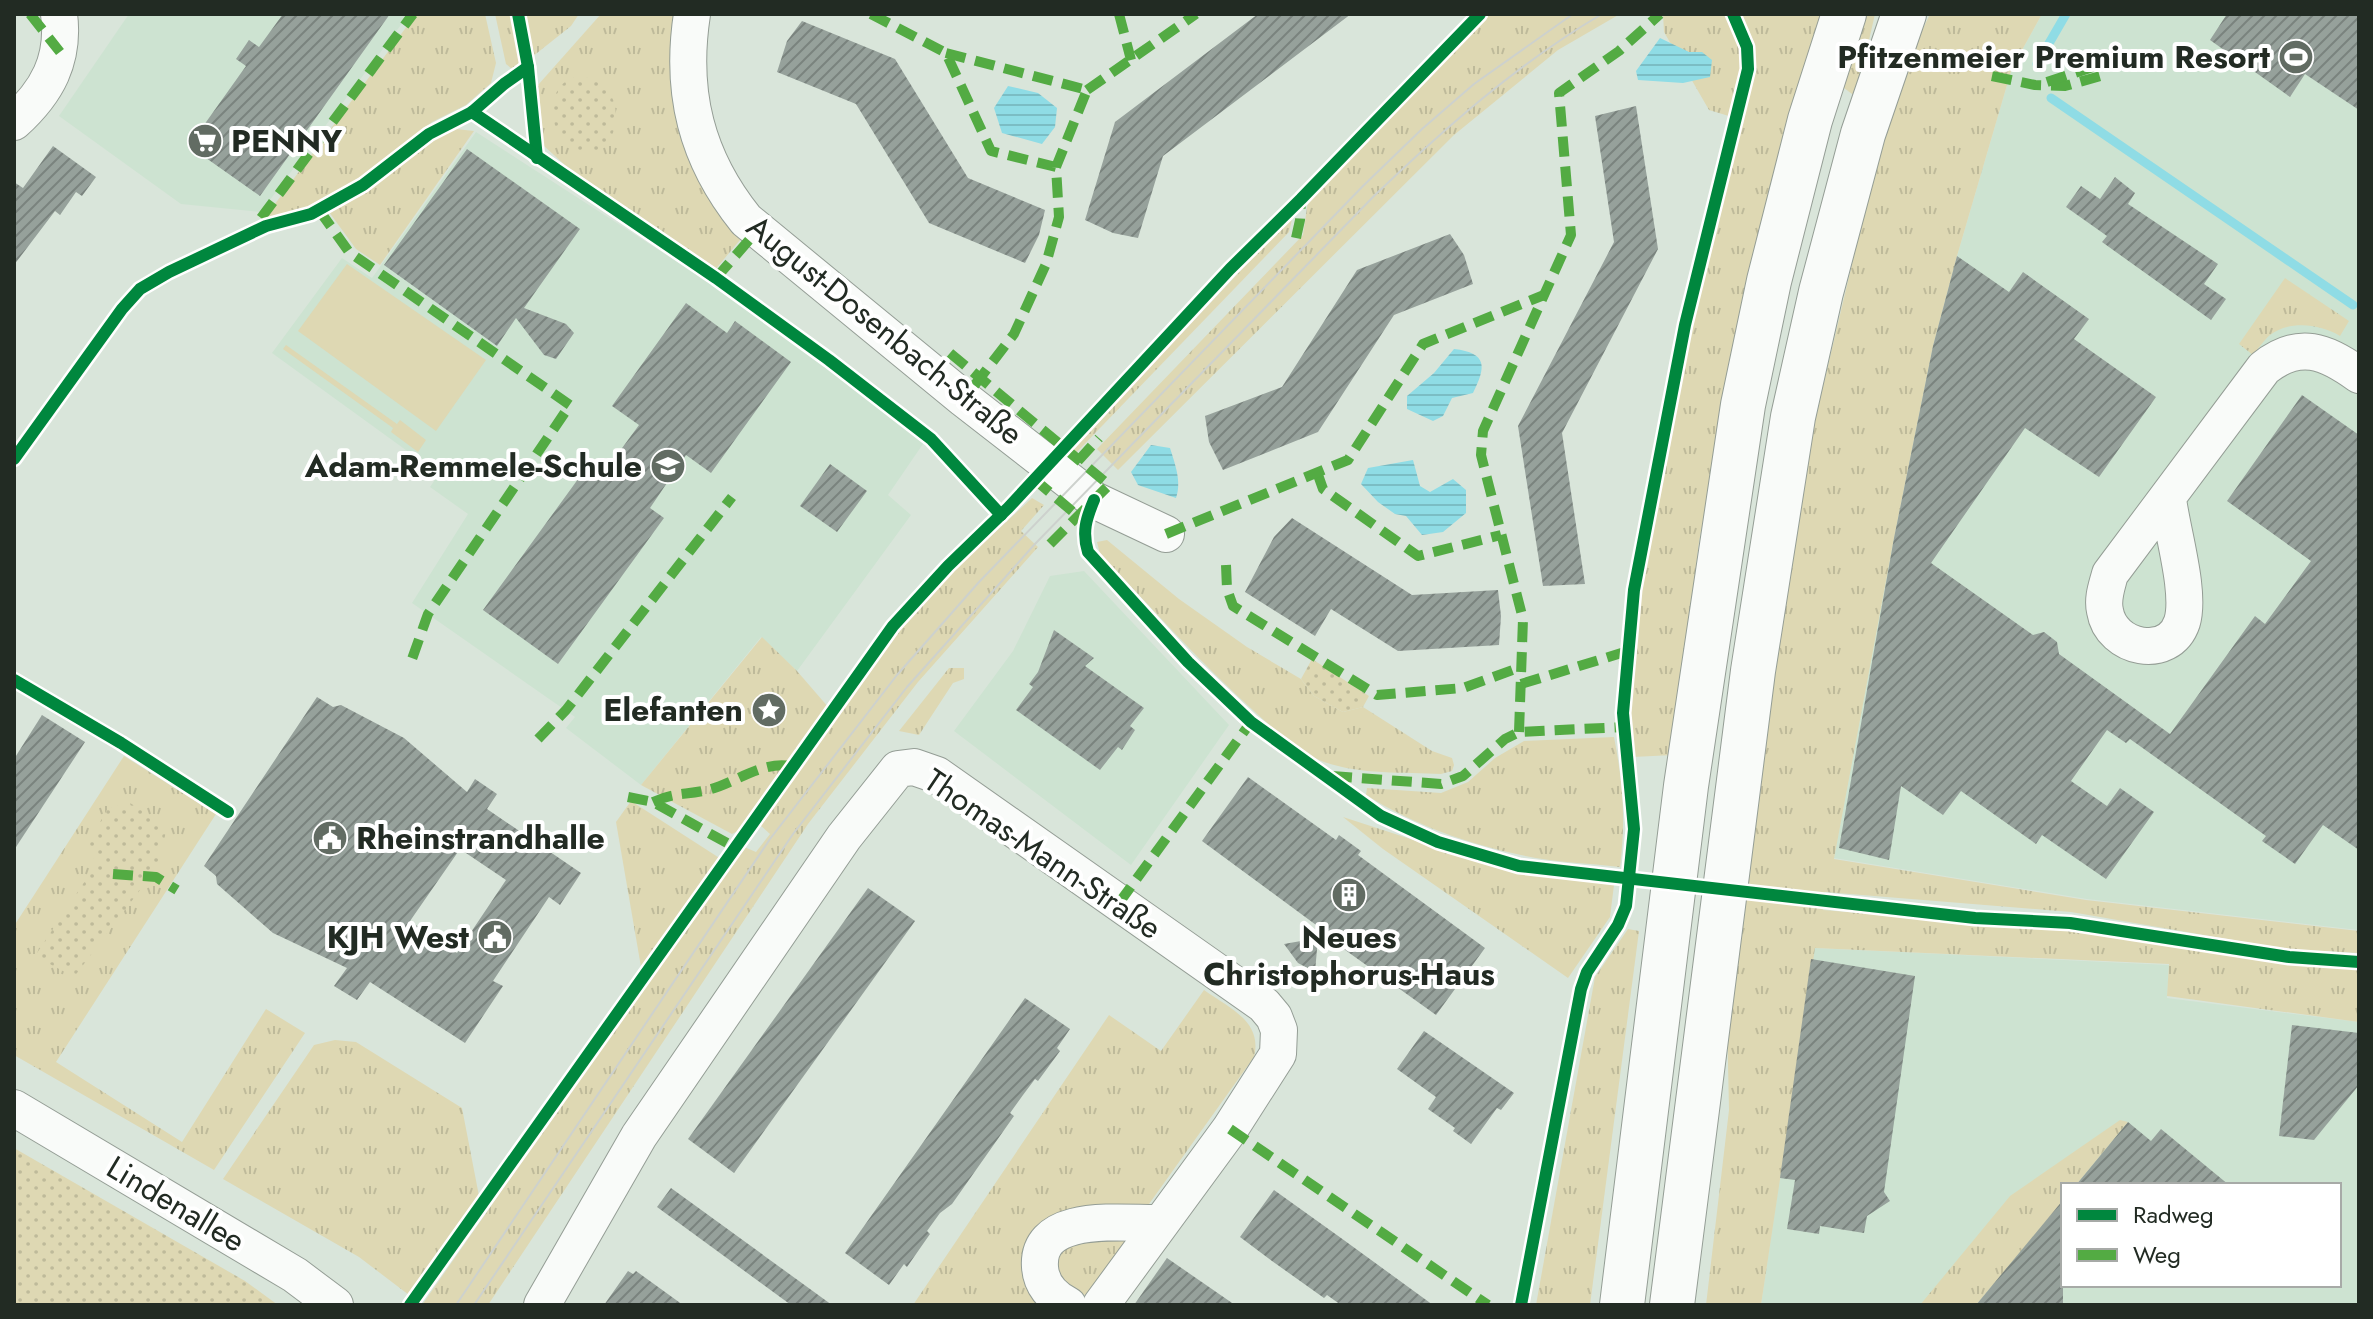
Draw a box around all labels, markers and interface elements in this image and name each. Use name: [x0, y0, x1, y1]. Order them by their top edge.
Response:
place label: Pfitzenmeier Premium Resort: [1837, 34, 2271, 80]
sports icon: Pfitzenmeier Premium Resort: [2277, 38, 2315, 76]
place label: PENNY: [231, 118, 343, 164]
supermarket icon: PENNY: [186, 122, 224, 160]
street label: August-Dosenbach-Straße: [737, 204, 1033, 456]
place label: Adam-Remmele-Schule: [304, 443, 642, 489]
school or university icon: Adam-Remmele-Schule: [649, 447, 687, 485]
place label: Elefanten: [603, 687, 743, 733]
place icon: Elefanten: [750, 691, 788, 729]
street label: Thomas-Mann-Straße: [915, 758, 1171, 950]
place label: Rheinstrandhalle: [356, 815, 605, 861]
public building icon: Rheinstrandhalle: [311, 819, 349, 857]
building icon: Neues Christophorus-Haus: [1330, 876, 1368, 914]
place label: KJH West: [327, 914, 470, 960]
place label: Neues Christophorus-Haus: [1203, 914, 1495, 997]
public building icon: KJH West: [476, 918, 514, 956]
street label: Lindenallee: [98, 1145, 254, 1263]
legend: [2061, 1183, 2341, 1287]
text: Radweg: [2133, 1197, 2214, 1232]
text: Weg: [2133, 1237, 2181, 1272]

